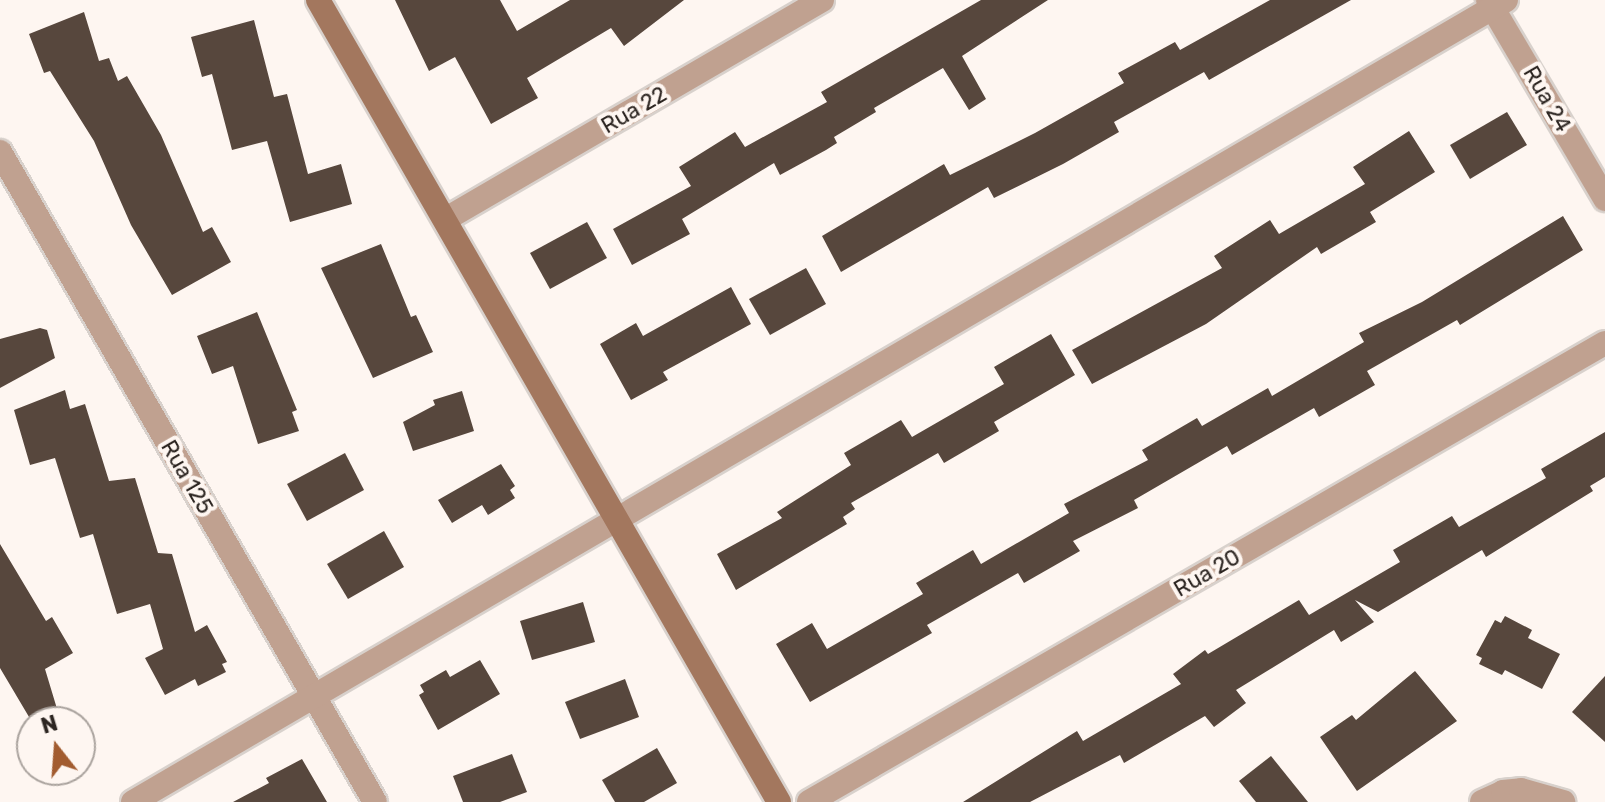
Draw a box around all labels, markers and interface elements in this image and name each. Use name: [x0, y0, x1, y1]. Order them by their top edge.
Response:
street label: Rua 24: [1518, 61, 1576, 137]
street label: Rua 22: [597, 81, 671, 139]
street label: Rua 125: [155, 436, 219, 518]
street label: Rua 20: [1169, 544, 1245, 602]
north arrow: [16, 706, 96, 786]
text: N: [38, 709, 61, 740]

